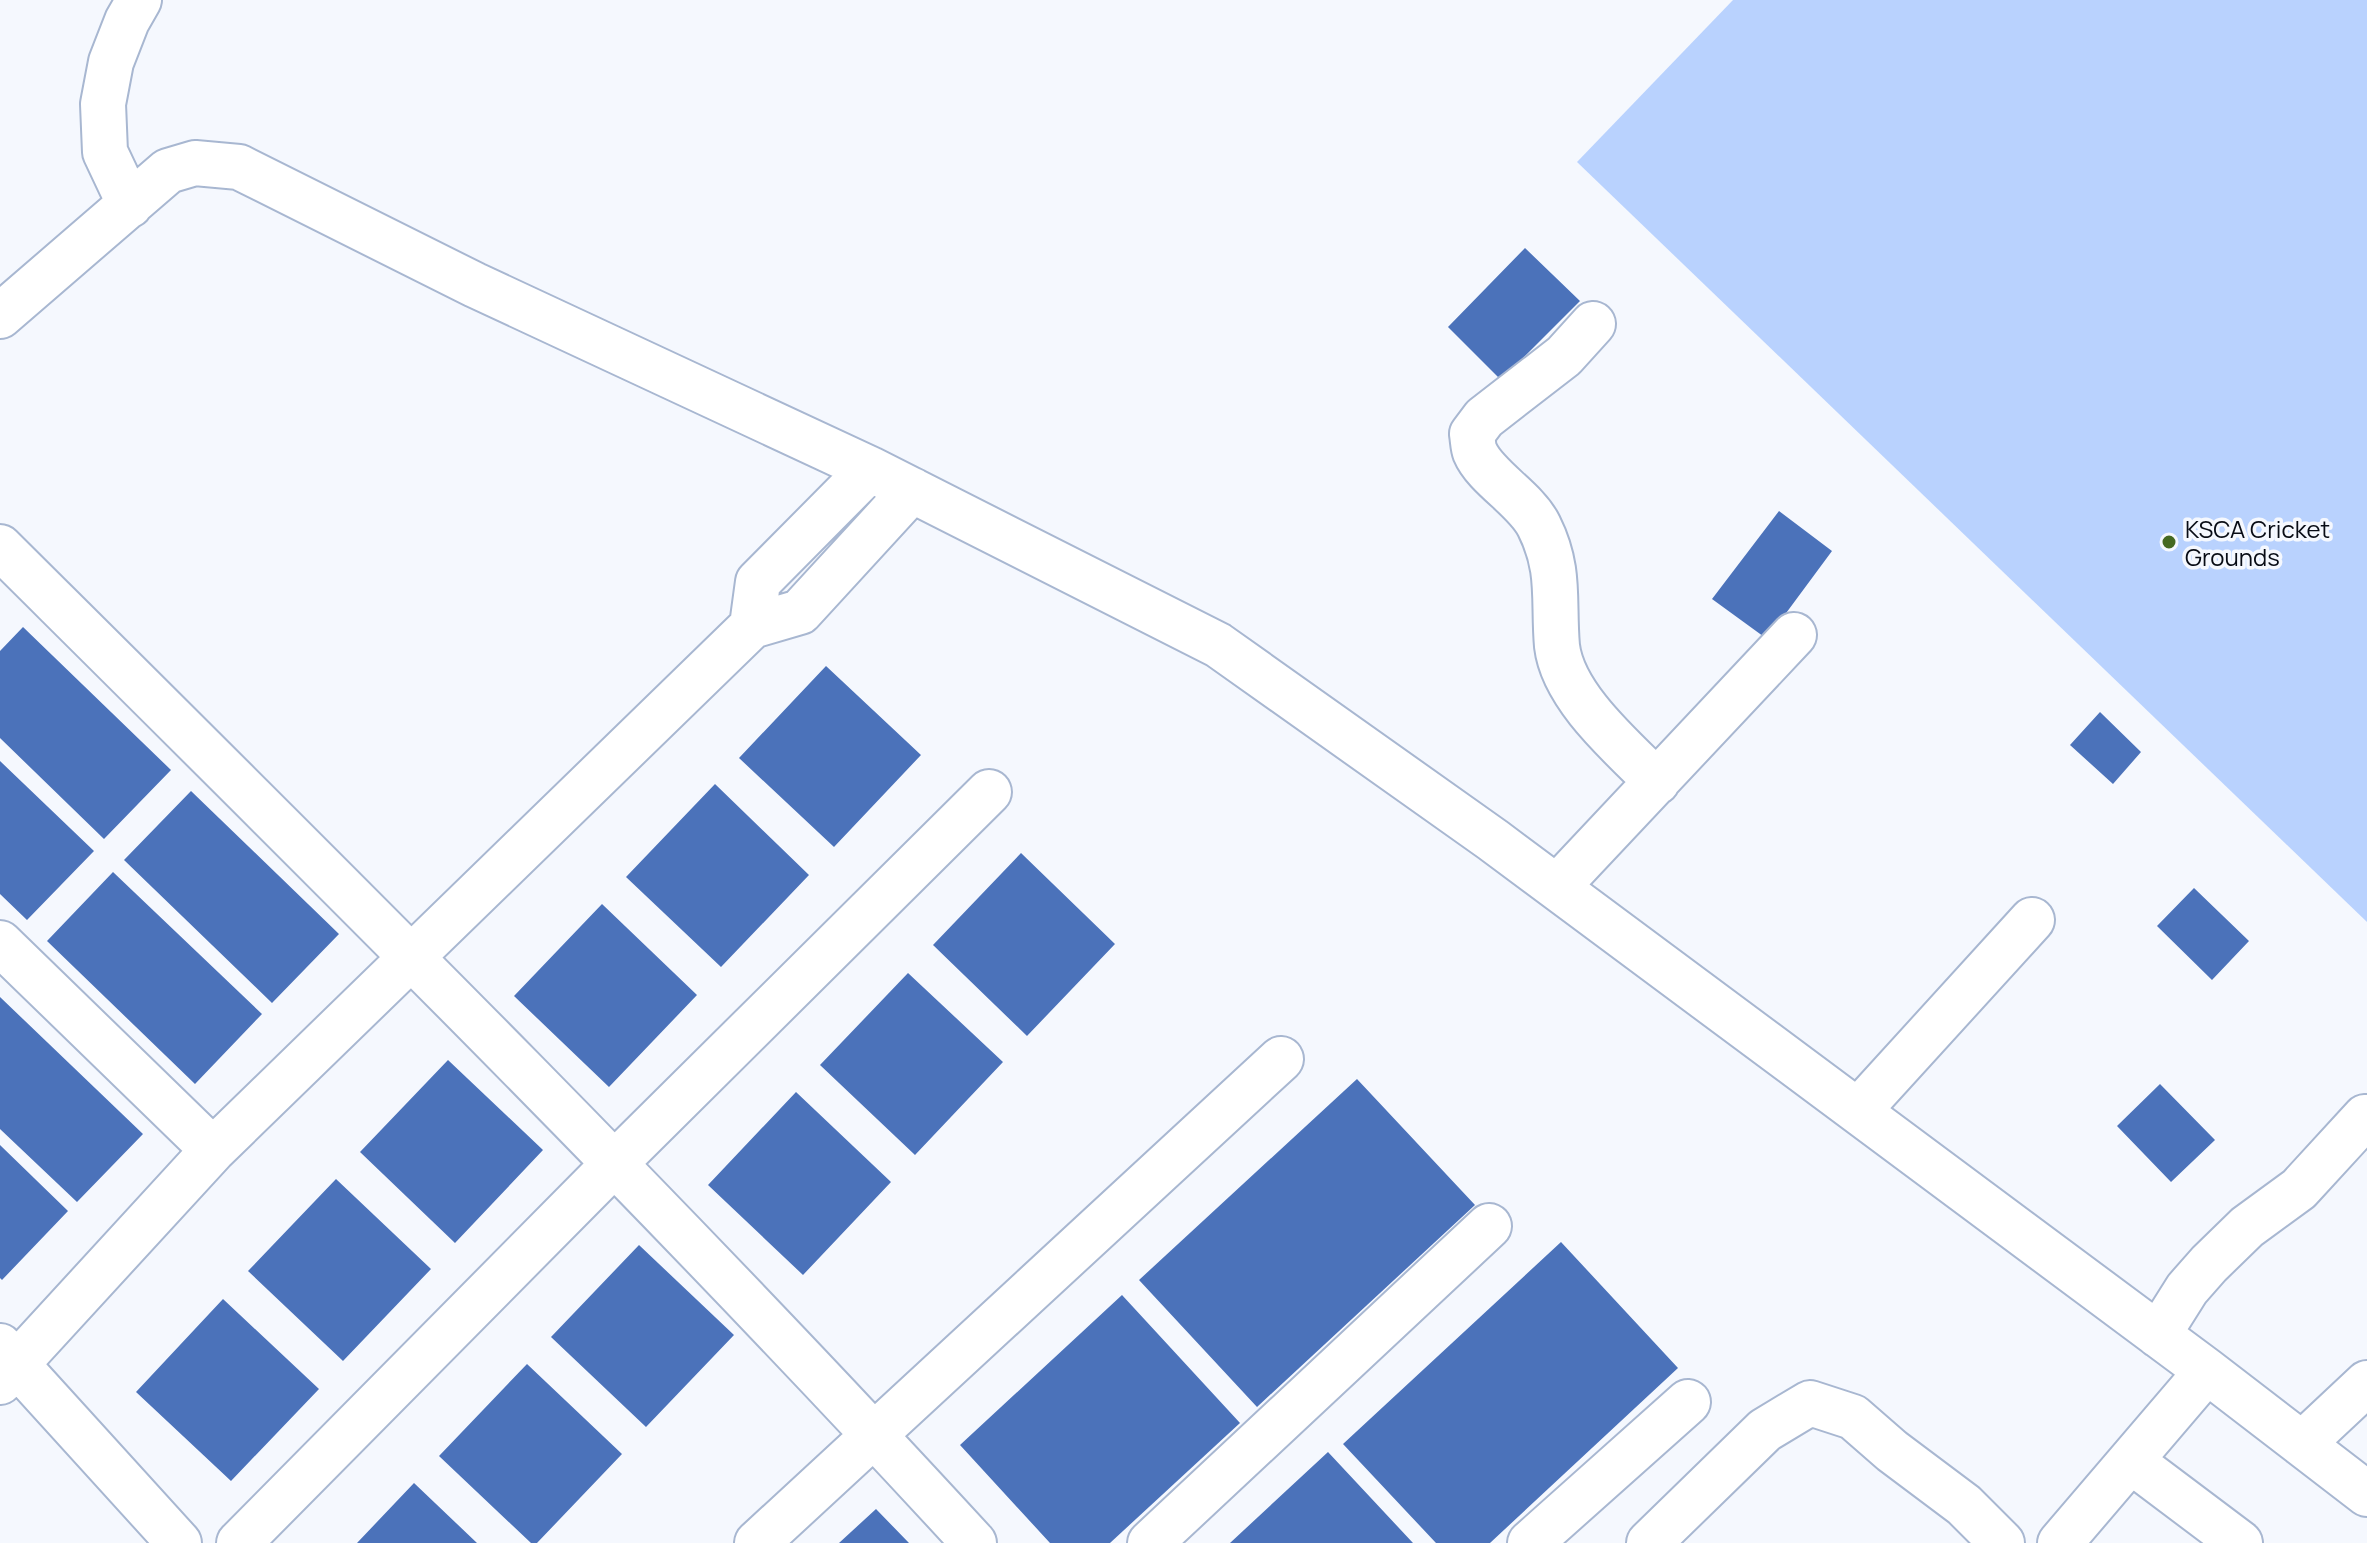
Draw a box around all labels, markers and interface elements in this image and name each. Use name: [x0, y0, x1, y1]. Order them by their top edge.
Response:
place label: KSCA Cricket Grounds: [2185, 512, 2330, 573]
marker: KSCA Cricket Grounds: [2160, 533, 2178, 551]

